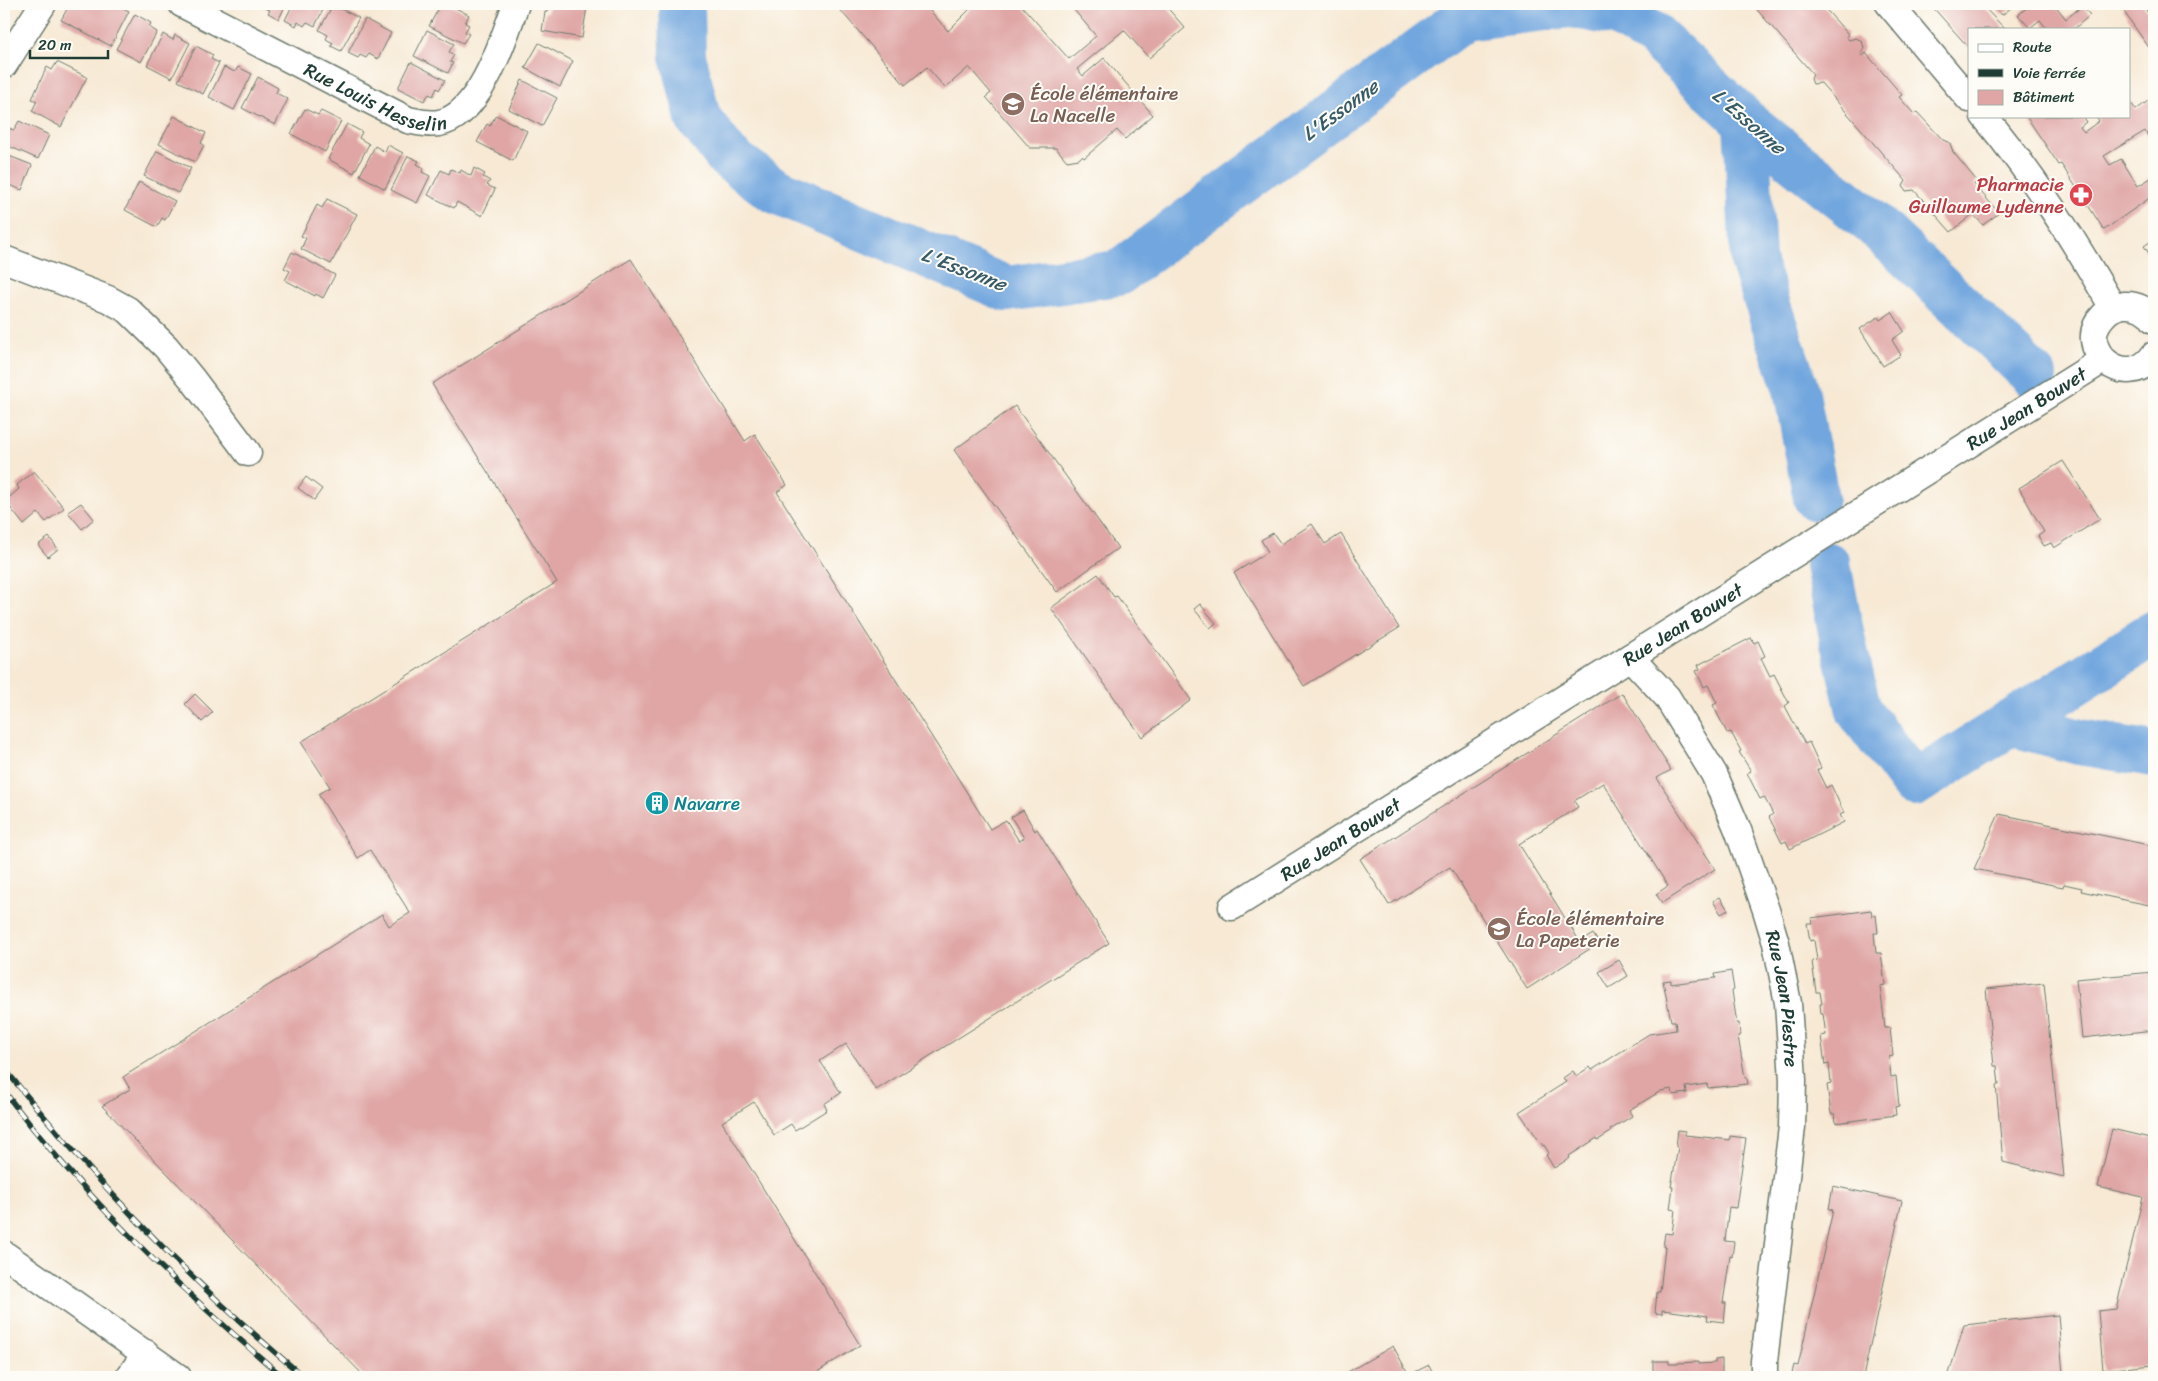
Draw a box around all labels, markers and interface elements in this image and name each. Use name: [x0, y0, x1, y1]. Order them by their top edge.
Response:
scale bar: [30, 28, 108, 60]
legend: [1968, 28, 2130, 118]
text: 20 m: [38, 32, 72, 58]
text: Route: [2013, 34, 2052, 60]
street label: Rue Louis Hesselin: [298, 53, 450, 141]
text: Voie ferrée: [2013, 60, 2086, 86]
water label: L'Essonne: [1294, 69, 1388, 151]
place label: École élémentaire La Nacelle: [1030, 77, 1178, 132]
water label: L'Essonne: [1704, 79, 1795, 165]
text: Bâtiment: [2013, 84, 2075, 110]
school or university icon: École élémentaire La Nacelle: [1000, 91, 1026, 117]
place label: Pharmacie Guillaume Lydenne: [1909, 168, 2064, 223]
pharmacy icon: Pharmacie Guillaume Lydenne: [2068, 182, 2094, 208]
water label: L'Essonne: [916, 237, 1013, 302]
street label: Rue Jean Bouvet: [1960, 357, 2095, 459]
street label: Rue Jean Bouvet: [1616, 573, 1751, 675]
place label: Navarre: [674, 787, 740, 820]
street label: Rue Jean Bouvet: [1274, 788, 1409, 890]
building icon: Navarre: [644, 790, 670, 816]
place label: École élémentaire La Papeterie: [1516, 902, 1664, 957]
school or university icon: École élémentaire La Papeterie: [1486, 916, 1512, 942]
street label: Rue Jean Piestre: [1756, 926, 1808, 1068]

